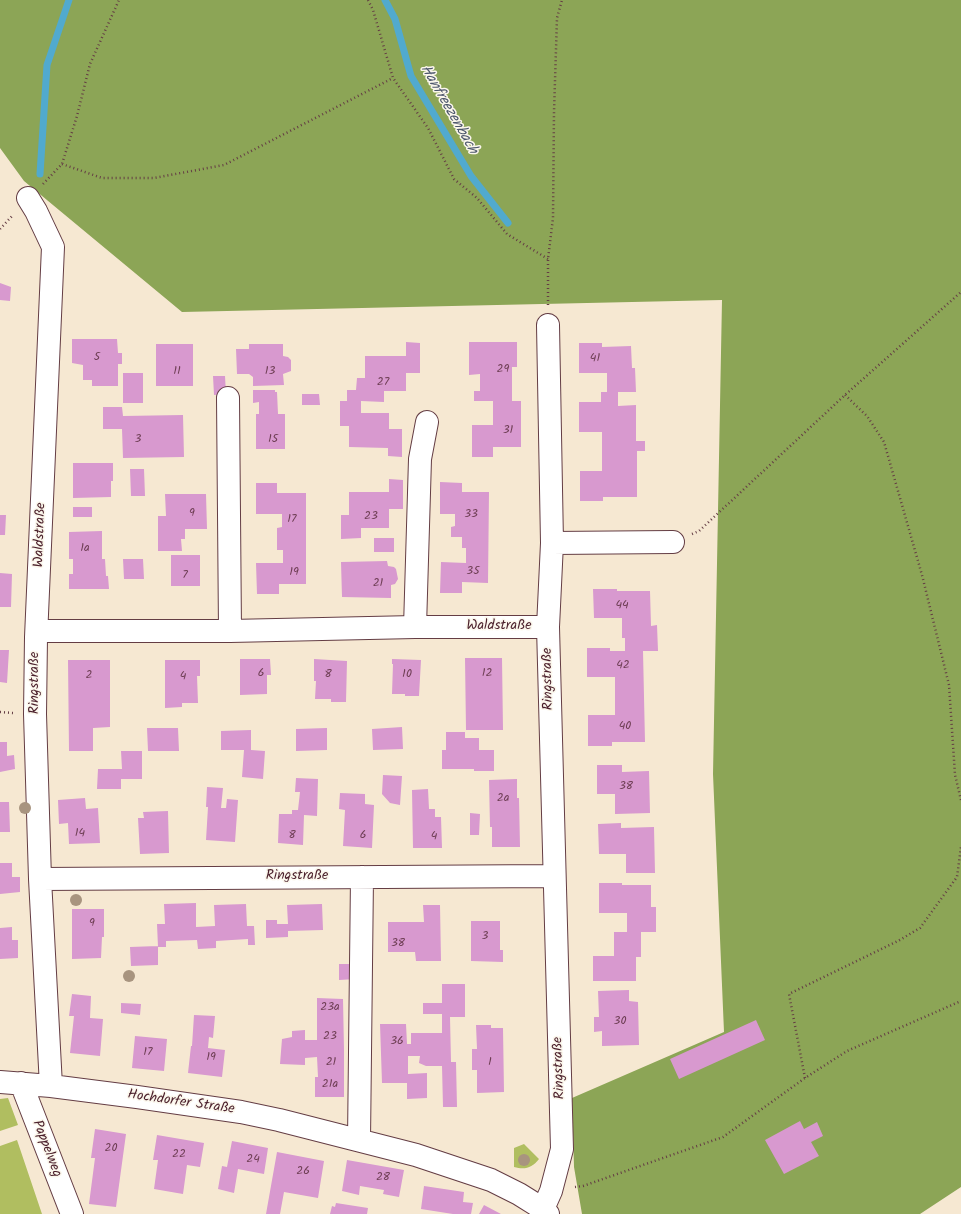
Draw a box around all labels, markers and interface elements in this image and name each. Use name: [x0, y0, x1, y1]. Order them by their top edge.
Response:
water label: Hanfreezenbach: [415, 62, 481, 158]
house number: 5: [94, 351, 100, 365]
house number: 41: [590, 352, 600, 366]
house number: 29: [497, 363, 509, 377]
house number: 11: [173, 365, 181, 379]
house number: 13: [265, 365, 275, 379]
house number: 27: [377, 376, 389, 390]
house number: 31: [503, 424, 513, 438]
house number: 3: [135, 433, 141, 447]
house number: 15: [268, 433, 278, 447]
street label: Waldstraße: [31, 502, 51, 568]
house number: 9: [189, 507, 195, 521]
house number: 33: [464, 508, 478, 522]
house number: 23: [364, 510, 378, 524]
house number: 17: [287, 513, 297, 527]
house number: 1a: [80, 542, 90, 556]
house number: 35: [466, 565, 480, 579]
house number: 19: [289, 566, 299, 580]
house number: 7: [182, 569, 188, 583]
house number: 21: [373, 577, 383, 591]
house number: 44: [615, 599, 629, 613]
street label: Waldstraße: [466, 619, 532, 635]
street label: Ringstraße: [540, 648, 558, 710]
street label: Ringstraße: [28, 652, 44, 714]
house number: 42: [616, 659, 630, 673]
house number: 6: [258, 667, 264, 681]
house number: 12: [482, 667, 492, 681]
house number: 8: [324, 668, 332, 682]
house number: 10: [402, 668, 412, 682]
house number: 2: [86, 669, 92, 683]
house number: 4: [180, 670, 186, 684]
house number: 40: [619, 720, 631, 734]
house number: 38: [619, 780, 633, 794]
house number: 2a: [497, 792, 509, 806]
house number: 14: [75, 827, 85, 841]
house number: 8: [288, 829, 296, 843]
house number: 6: [360, 829, 366, 843]
house number: 4: [431, 830, 437, 844]
street label: Ringstraße: [266, 869, 328, 885]
house number: 9: [89, 917, 95, 931]
house number: 3: [482, 930, 488, 944]
house number: 38: [391, 937, 405, 951]
house number: 23a: [320, 1001, 340, 1015]
house number: 30: [614, 1015, 626, 1029]
house number: 23: [323, 1030, 337, 1044]
house number: 36: [390, 1035, 404, 1049]
street label: Ringstraße: [551, 1036, 569, 1100]
house number: 17: [143, 1046, 153, 1060]
house number: 19: [206, 1051, 216, 1065]
house number: 21: [326, 1056, 336, 1070]
house number: 1: [488, 1056, 492, 1070]
house number: 21a: [322, 1078, 338, 1092]
street label: Hochdorfer Straße: [126, 1087, 236, 1119]
street label: Pappelweg: [27, 1118, 65, 1180]
house number: 20: [105, 1142, 117, 1156]
house number: 22: [172, 1148, 186, 1162]
house number: 24: [246, 1153, 260, 1167]
house number: 26: [296, 1165, 310, 1179]
house number: 28: [376, 1171, 390, 1185]

